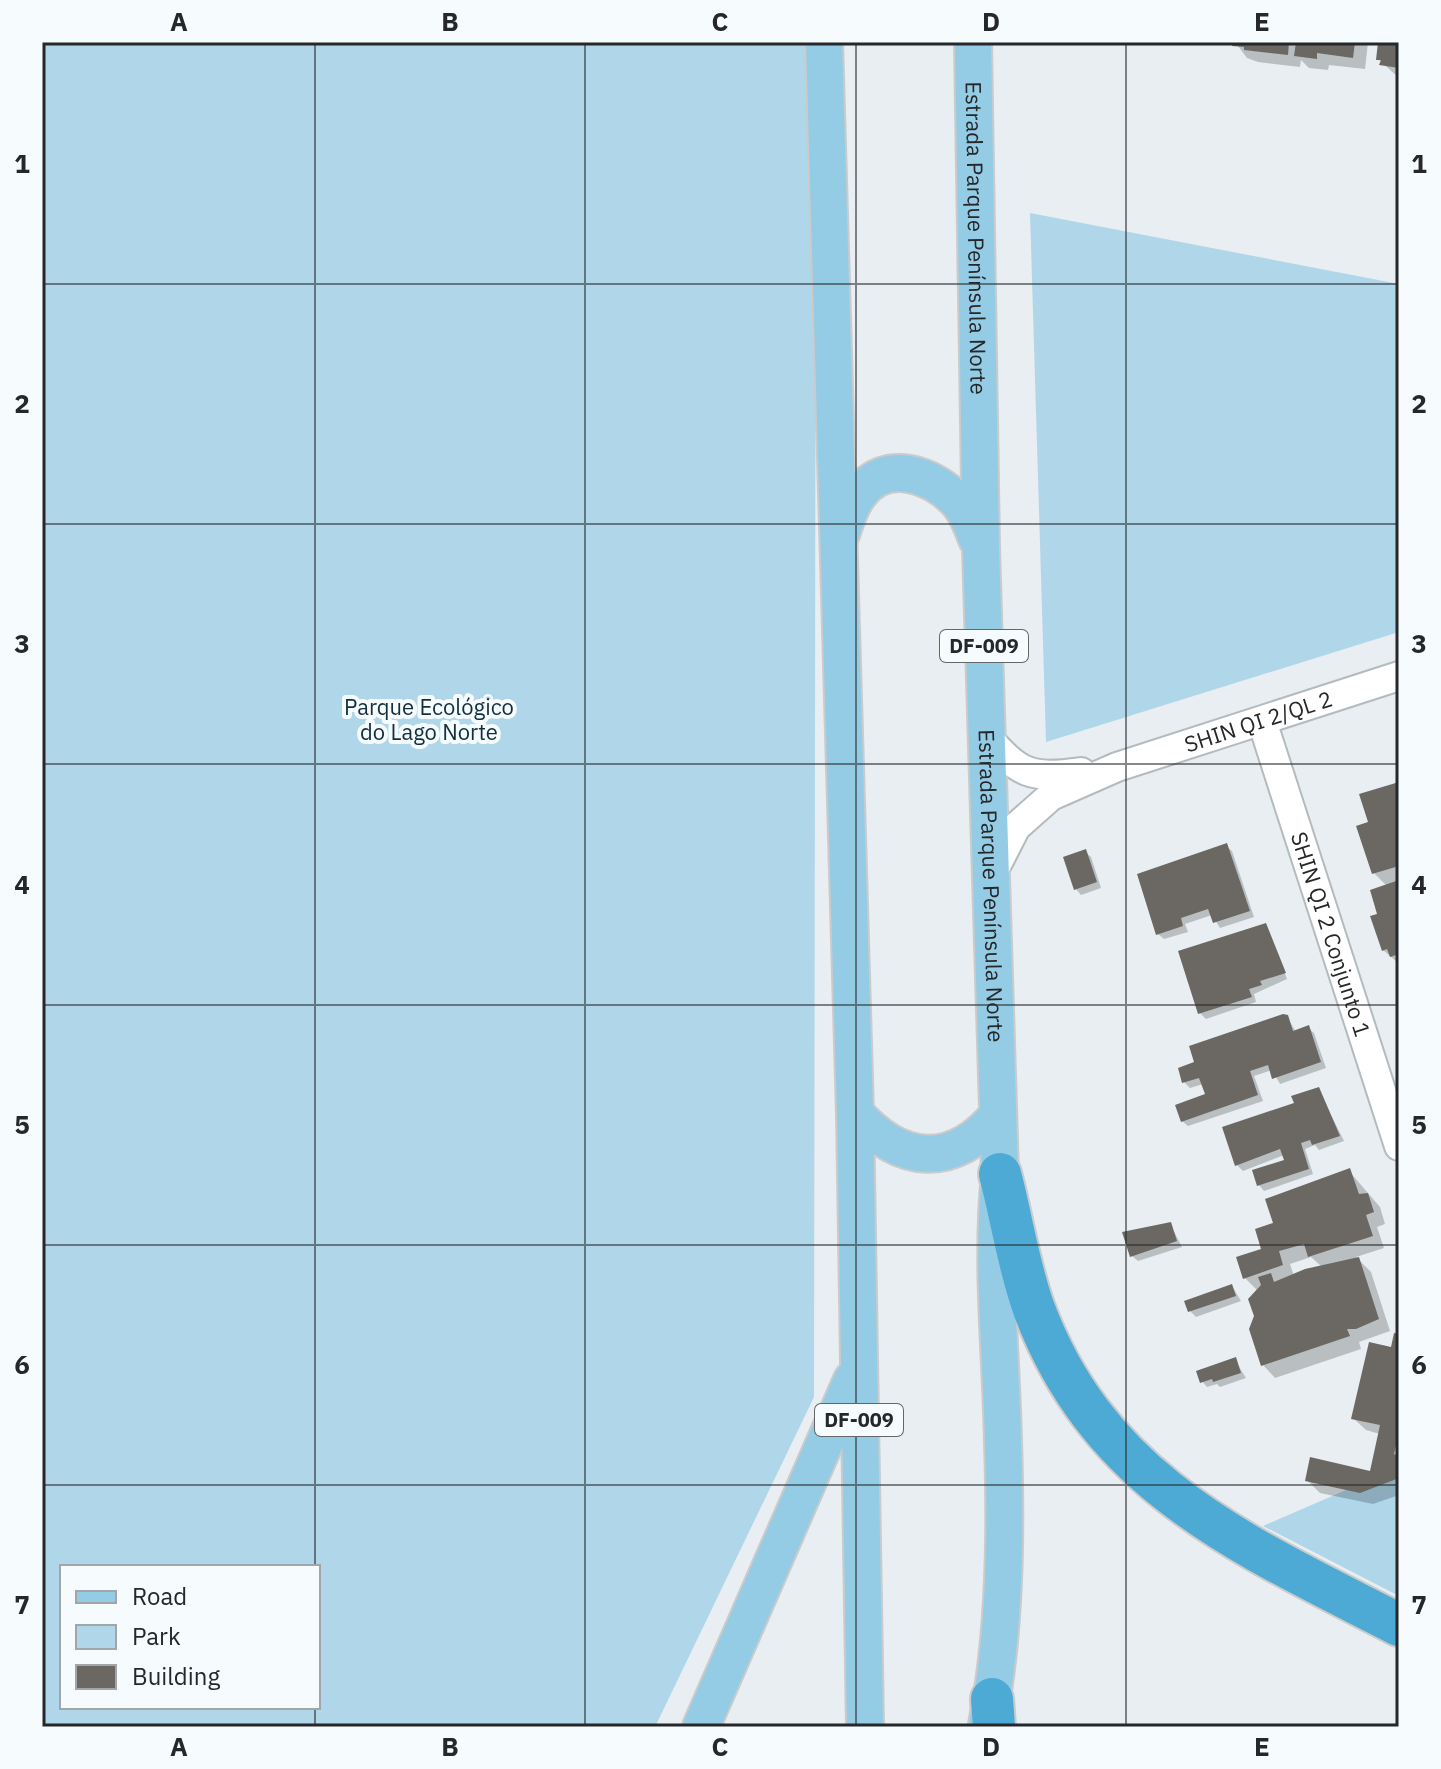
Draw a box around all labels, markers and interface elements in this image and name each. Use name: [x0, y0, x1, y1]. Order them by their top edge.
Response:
text: A: [170, 4, 188, 38]
text: B: [441, 4, 459, 38]
text: C: [712, 4, 729, 38]
text: D: [982, 4, 1000, 38]
text: E: [1254, 4, 1270, 38]
street label: Estrada Parque Península Norte: [960, 81, 994, 395]
text: 1: [14, 146, 30, 180]
text: 1: [1411, 146, 1427, 180]
text: 2: [14, 386, 30, 420]
text: 2: [1411, 386, 1427, 420]
text: 3: [14, 626, 30, 660]
text: 3: [1411, 626, 1427, 660]
road number: DF-009: [940, 630, 1028, 662]
street label: SHIN QI 2/QL 2: [1180, 684, 1336, 758]
park label: Parque Ecológico do Lago Norte: [344, 692, 514, 746]
street label: Estrada Parque Península Norte: [973, 729, 1011, 1043]
street label: SHIN QI 2 Conjunto 1: [1285, 828, 1378, 1040]
text: 4: [14, 867, 30, 901]
text: 4: [1411, 867, 1427, 901]
text: 5: [14, 1107, 30, 1141]
text: 5: [1411, 1107, 1427, 1141]
text: 6: [14, 1347, 30, 1381]
text: 6: [1411, 1347, 1427, 1381]
road number: DF-009: [815, 1404, 903, 1436]
legend: [60, 1565, 320, 1709]
text: Road: [132, 1580, 187, 1612]
text: 7: [14, 1587, 30, 1621]
text: 7: [1411, 1587, 1427, 1621]
text: Park: [132, 1620, 181, 1652]
text: Building: [132, 1660, 220, 1692]
text: A: [170, 1729, 188, 1763]
text: B: [441, 1729, 459, 1763]
text: C: [712, 1729, 729, 1763]
text: D: [982, 1729, 1000, 1763]
text: E: [1254, 1729, 1270, 1763]

